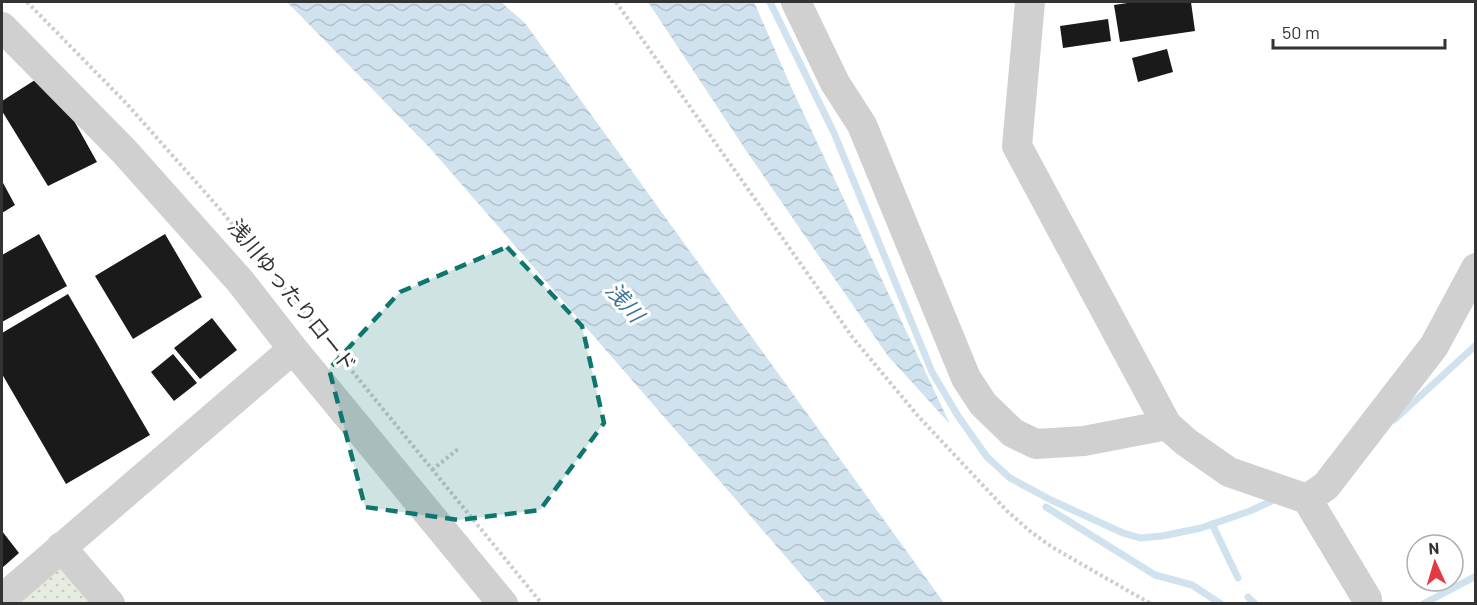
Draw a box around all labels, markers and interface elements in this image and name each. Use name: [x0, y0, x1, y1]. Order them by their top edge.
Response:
scale bar: [1273, 12, 1446, 50]
text: 50 m: [1282, 21, 1320, 43]
street label: 浅川ゆったりロード: [224, 214, 362, 376]
water label: 浅川: [602, 276, 651, 328]
north arrow: [1405, 533, 1465, 593]
text: N: [1428, 538, 1440, 557]

